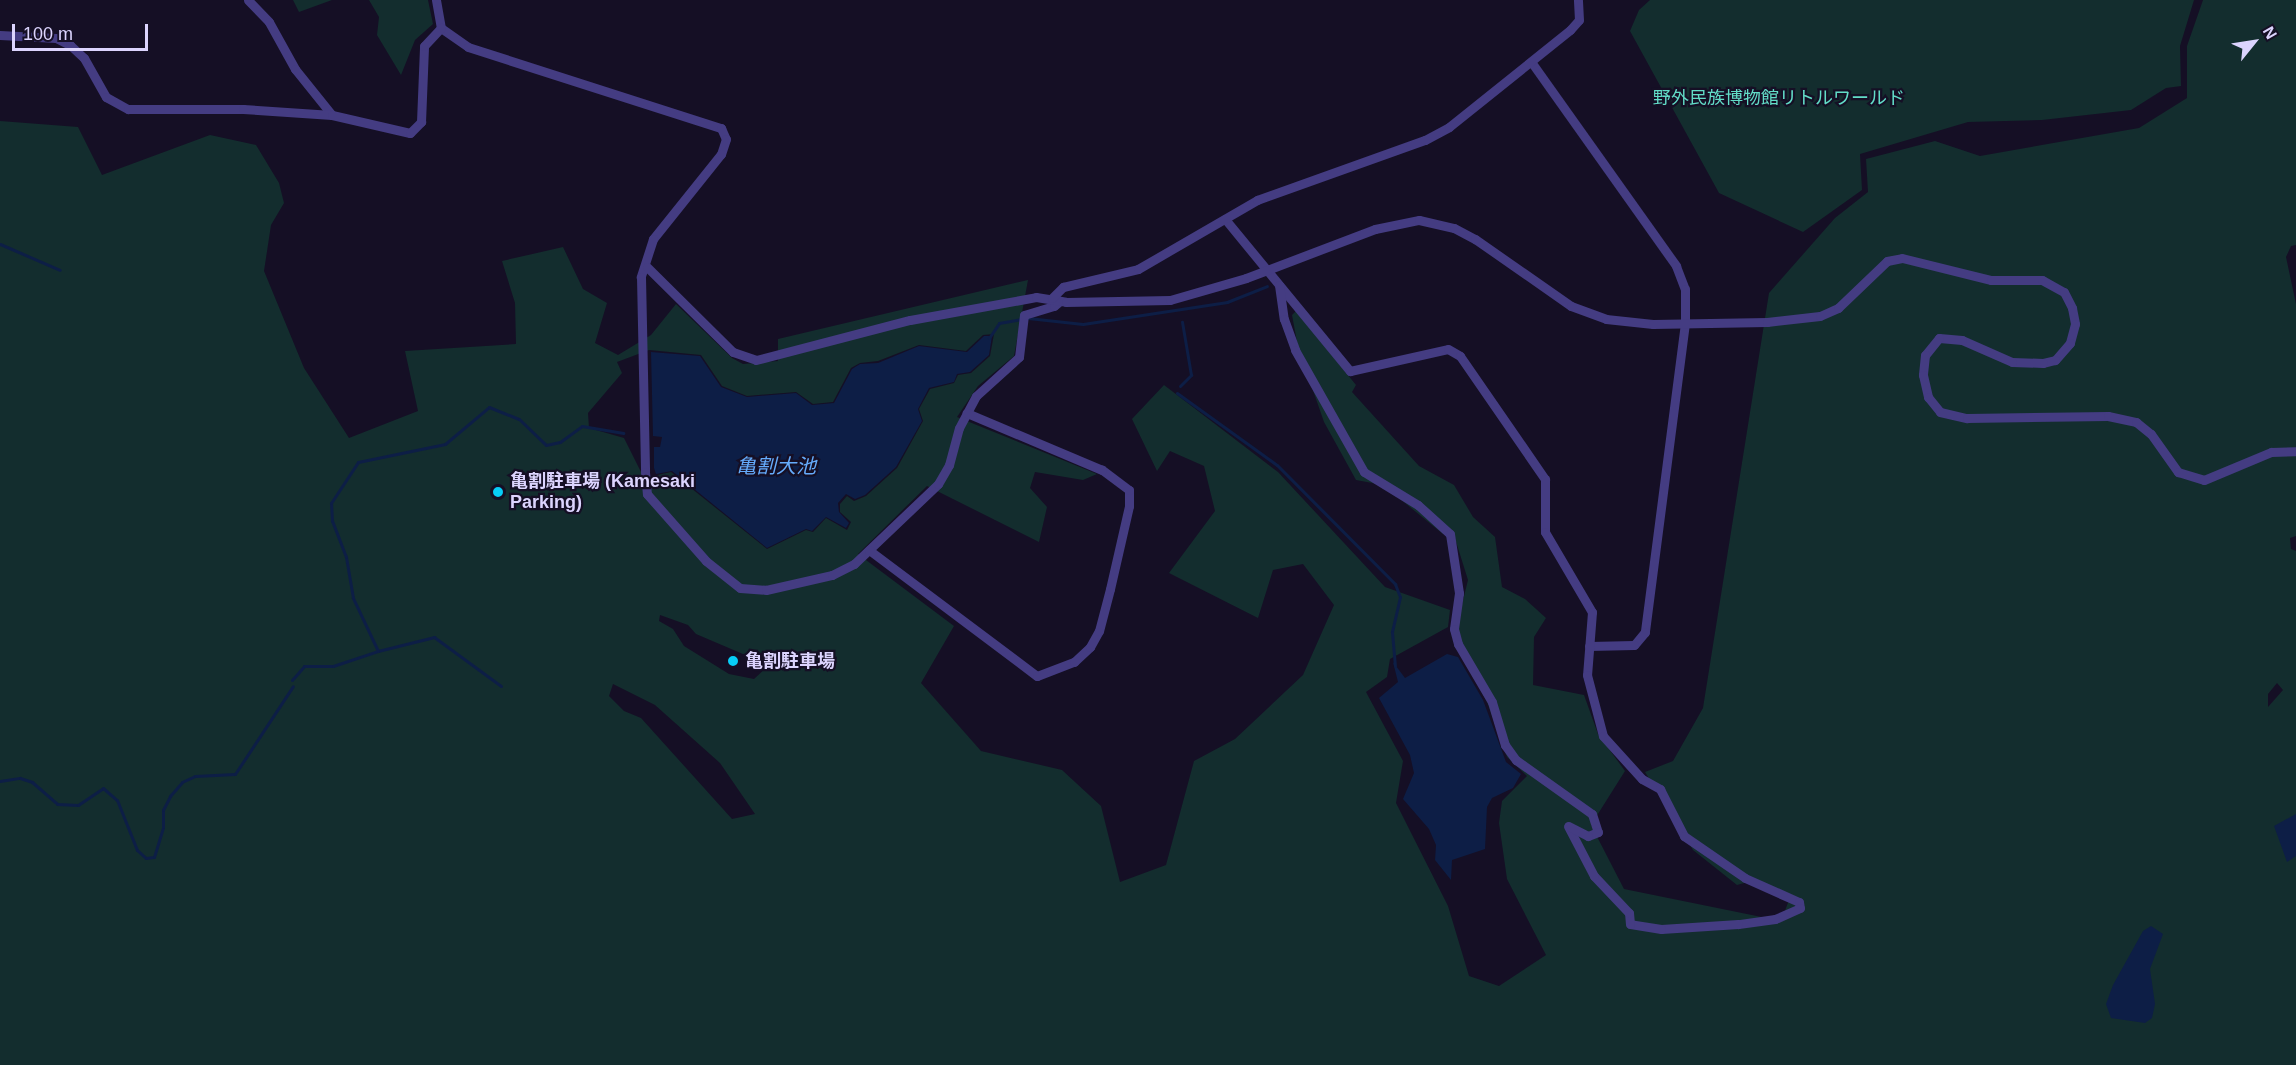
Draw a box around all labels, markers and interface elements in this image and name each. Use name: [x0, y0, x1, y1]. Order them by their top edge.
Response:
scale bar: [15, 12, 152, 50]
north arrow: [2224, 12, 2284, 72]
text: N: [2260, 23, 2280, 42]
text: 100 m: [23, 24, 73, 44]
park label: 野外民族博物館リトルワールド: [1653, 87, 1905, 109]
water label: 亀割大池: [736, 454, 816, 478]
place label: 亀割駐車場 (Kamesaki Parking): [510, 471, 695, 514]
marker: 亀割駐車場 (Kamesaki Parking): [491, 485, 505, 499]
place label: 亀割駐車場: [745, 650, 835, 672]
marker: 亀割駐車場: [726, 654, 740, 668]

